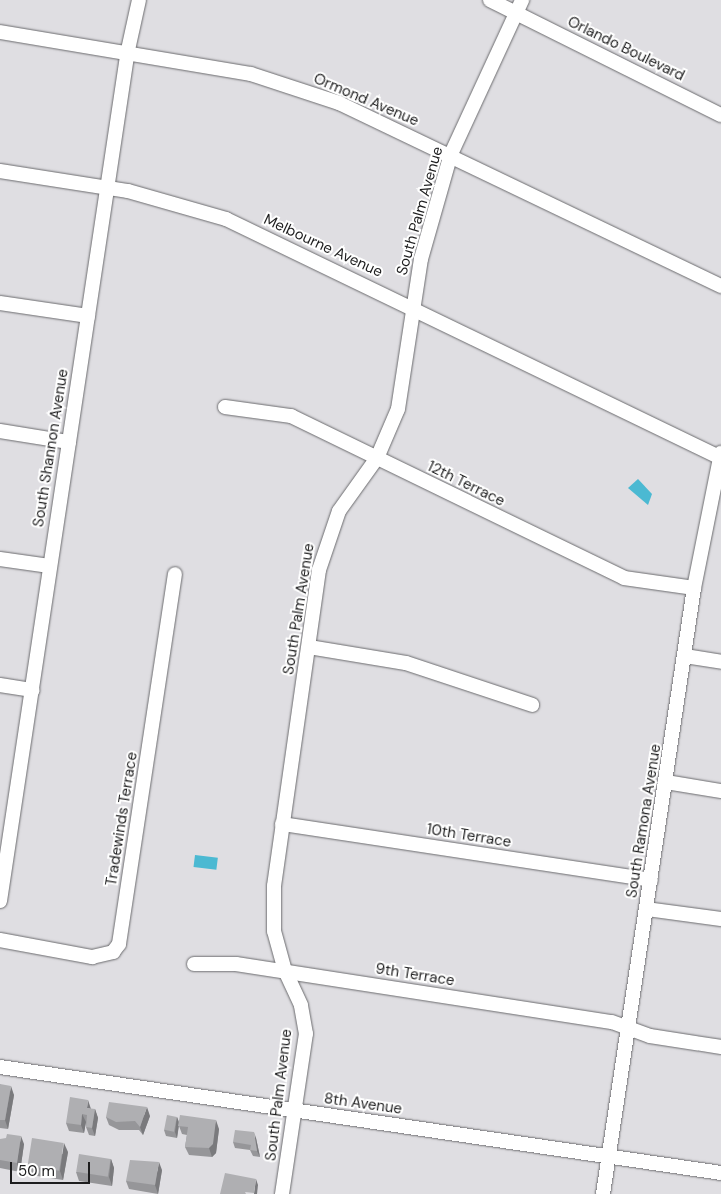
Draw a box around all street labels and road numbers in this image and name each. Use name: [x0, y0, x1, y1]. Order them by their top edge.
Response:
street label: Orlando Boulevard: [565, 13, 687, 85]
street label: Ormond Avenue: [311, 70, 421, 130]
street label: South Palm Avenue: [393, 145, 447, 277]
street label: Melbourne Avenue: [261, 211, 385, 281]
street label: South Shannon Avenue: [30, 368, 72, 528]
street label: 12th Terrace: [424, 458, 508, 510]
street label: South Palm Avenue: [280, 542, 318, 676]
street label: South Ramona Avenue: [623, 743, 665, 899]
street label: Tradewinds Terrace: [103, 751, 141, 887]
street label: 10th Terrace: [425, 820, 513, 852]
street label: 9th Terrace: [374, 960, 456, 990]
street label: South Palm Avenue: [262, 1028, 296, 1162]
street label: 8th Avenue: [323, 1090, 403, 1118]

